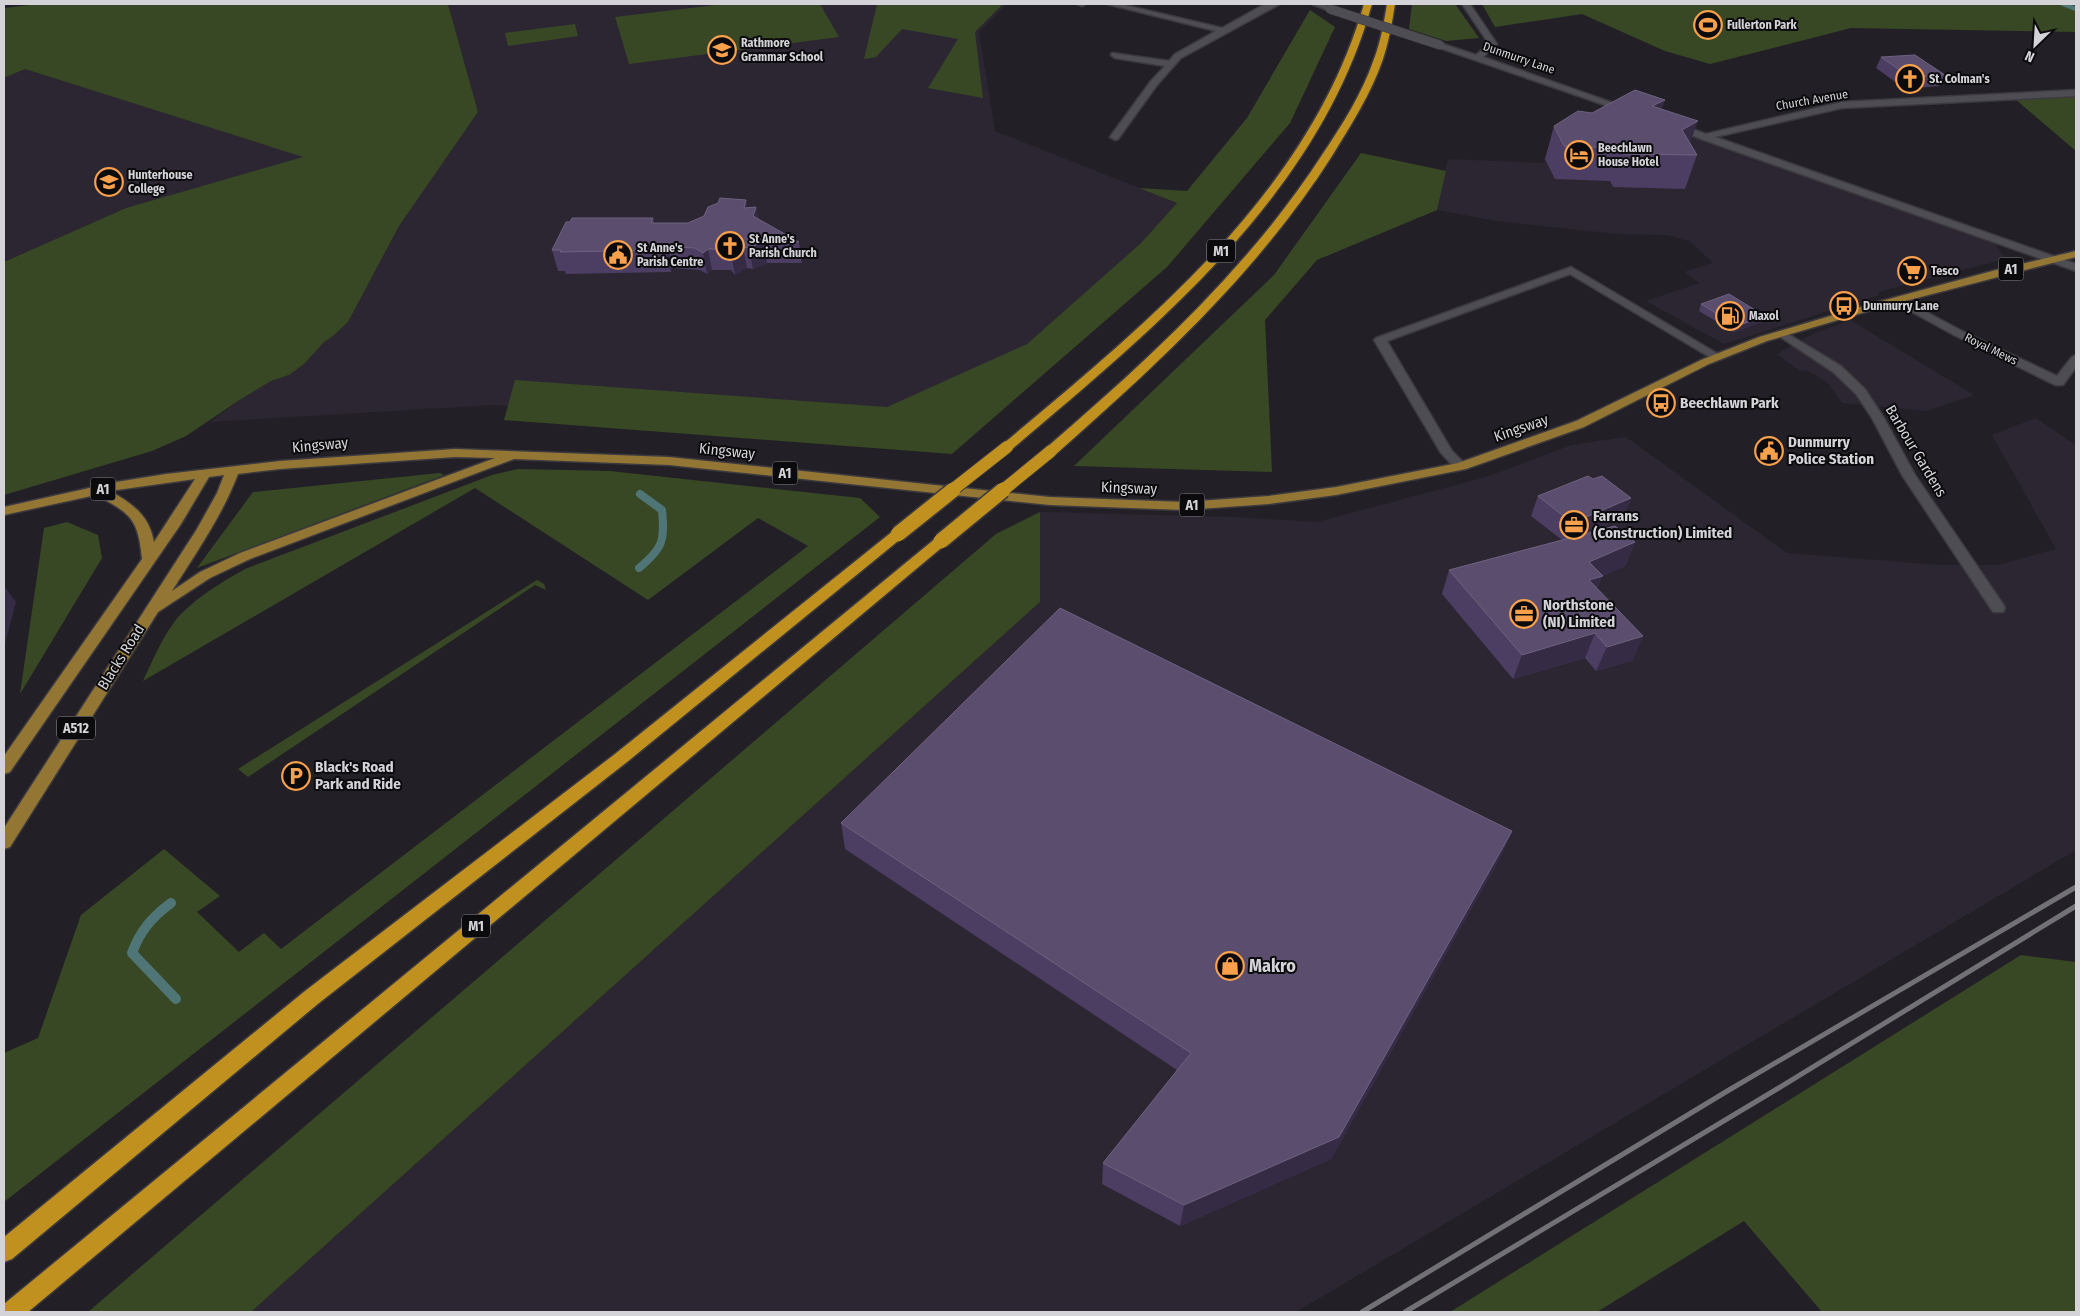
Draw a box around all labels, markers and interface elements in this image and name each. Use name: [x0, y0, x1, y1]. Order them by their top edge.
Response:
sports icon: Fullerton Park: [1693, 10, 1723, 40]
place label: Fullerton Park: [1727, 18, 1798, 32]
north arrow: [2010, 20, 2060, 70]
school or university icon: Rathmore Grammar School: [707, 35, 737, 65]
place label: Rathmore Grammar School: [741, 36, 824, 64]
street label: Dunmurry Lane: [1481, 39, 1557, 77]
text: N: [2022, 47, 2037, 66]
church icon: St. Colman's: [1895, 64, 1925, 94]
place label: St. Colman's: [1929, 72, 1990, 86]
street label: Church Avenue: [1775, 87, 1849, 113]
hotel icon: Beechlawn House Hotel: [1564, 140, 1594, 170]
place label: Beechlawn House Hotel: [1598, 141, 1659, 169]
school or university icon: Hunterhouse College: [94, 167, 124, 197]
place label: Hunterhouse College: [128, 168, 193, 196]
church icon: St Anne's Parish Church: [715, 231, 745, 261]
place label: St Anne's Parish Church: [749, 232, 817, 260]
public building icon: St Anne's Parish Centre: [603, 240, 633, 270]
road number: M1: [1207, 240, 1235, 262]
place label: St Anne's Parish Centre: [637, 241, 703, 269]
supermarket icon: Tesco: [1897, 256, 1927, 286]
road number: A1: [1998, 258, 2024, 280]
place label: Tesco: [1931, 264, 1960, 278]
bus stop icon: Dunmurry Lane: [1829, 291, 1859, 321]
place label: Dunmurry Lane: [1863, 299, 1939, 313]
fuel station icon: Maxol: [1715, 301, 1745, 331]
place label: Maxol: [1749, 309, 1779, 323]
street label: Royal Mews: [1962, 330, 2020, 368]
bus stop icon: Beechlawn Park: [1646, 388, 1676, 418]
place label: Beechlawn Park: [1680, 394, 1779, 412]
street label: Barbour Gardens: [1882, 402, 1950, 500]
street label: Kingsway: [1491, 410, 1551, 446]
place label: Dunmurry Police Station: [1788, 433, 1874, 468]
street label: Kingsway: [291, 434, 349, 456]
public building icon: Dunmurry Police Station: [1754, 436, 1784, 466]
street label: Kingsway: [698, 439, 756, 463]
road number: A1: [772, 462, 798, 484]
road number: A1: [90, 478, 116, 500]
street label: Kingsway: [1101, 478, 1158, 498]
road number: A1: [1180, 494, 1204, 516]
place label: Farrans (Construction) Limited: [1593, 507, 1732, 542]
office icon: Farrans (Construction) Limited: [1559, 510, 1589, 540]
place label: Northstone (NI) Limited: [1543, 596, 1615, 631]
office icon: Northstone (NI) Limited: [1509, 599, 1539, 629]
street label: Blacks Road: [94, 621, 148, 693]
road number: A512: [57, 716, 95, 740]
place label: Black's Road Park and Ride: [315, 758, 401, 793]
parking icon: Black's Road Park and Ride: [281, 761, 311, 791]
road number: M1: [462, 914, 490, 938]
shop icon: Makro: [1215, 951, 1245, 981]
place label: Makro: [1249, 955, 1296, 977]

